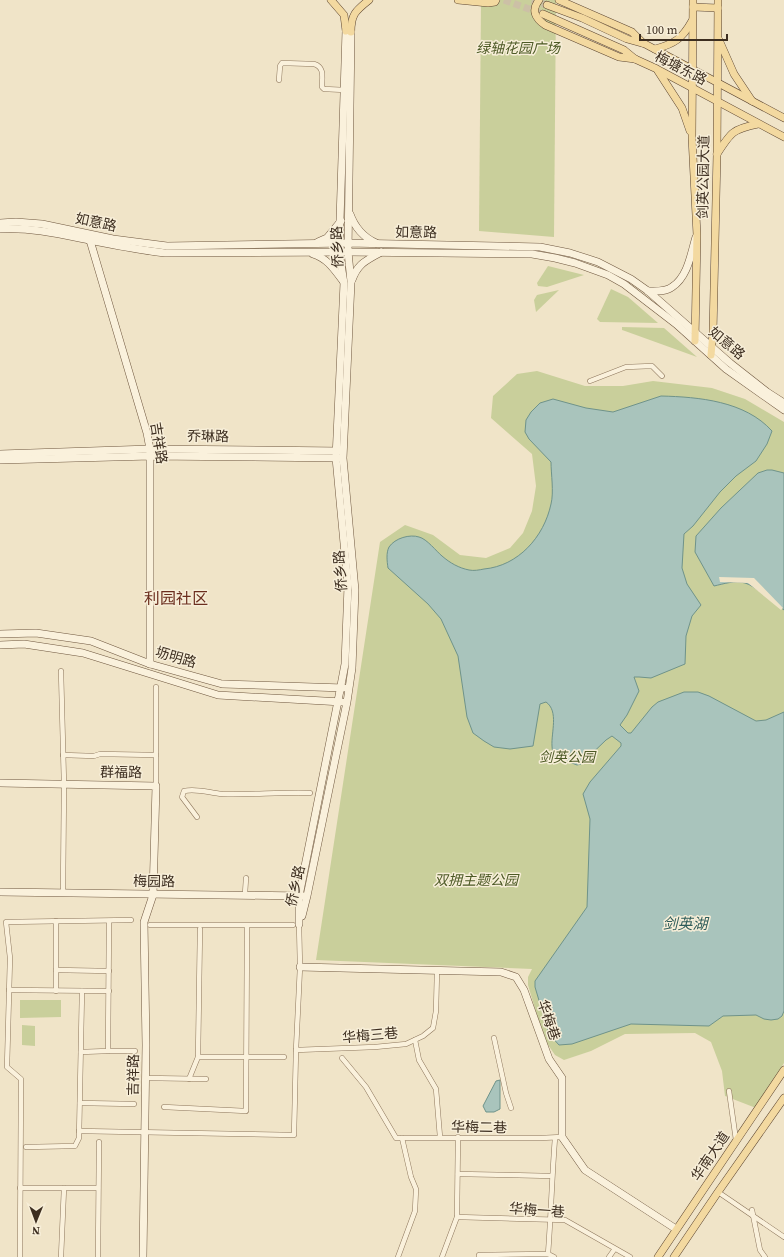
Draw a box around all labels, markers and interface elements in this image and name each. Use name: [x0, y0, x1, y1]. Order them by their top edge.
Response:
scale bar: [640, 16, 727, 42]
text: 100 m: [646, 22, 678, 38]
park label: 绿轴花园广场: [476, 38, 561, 58]
street label: 梅塘东路: [652, 46, 710, 90]
street label: 剑英公园大道: [692, 135, 714, 219]
street label: 如意路: [73, 208, 119, 236]
street label: 如意路: [395, 222, 437, 242]
street label: 侨乡路: [326, 226, 348, 268]
street label: 如意路: [704, 322, 750, 364]
street label: 吉祥路: [146, 421, 172, 465]
street label: 乔琳路: [187, 426, 229, 446]
street label: 侨乡路: [329, 549, 351, 593]
district label: 利园社区: [144, 587, 208, 609]
street label: 坜明路: [153, 642, 199, 672]
park label: 剑英公园: [539, 747, 597, 767]
street label: 群福路: [100, 762, 142, 782]
street label: 侨乡路: [281, 863, 309, 909]
park label: 双拥主题公园: [434, 870, 520, 890]
street label: 梅园路: [133, 871, 175, 891]
water label: 剑英湖: [662, 913, 709, 934]
street label: 华梅巷: [533, 997, 565, 1043]
street label: 华梅三巷: [341, 1023, 399, 1047]
street label: 吉祥路: [123, 1054, 143, 1096]
street label: 华梅二巷: [451, 1117, 507, 1137]
street label: 华南大道: [686, 1127, 734, 1185]
street label: 华梅一巷: [508, 1198, 566, 1222]
north arrow: [16, 1201, 56, 1241]
text: N: [32, 1223, 40, 1238]

